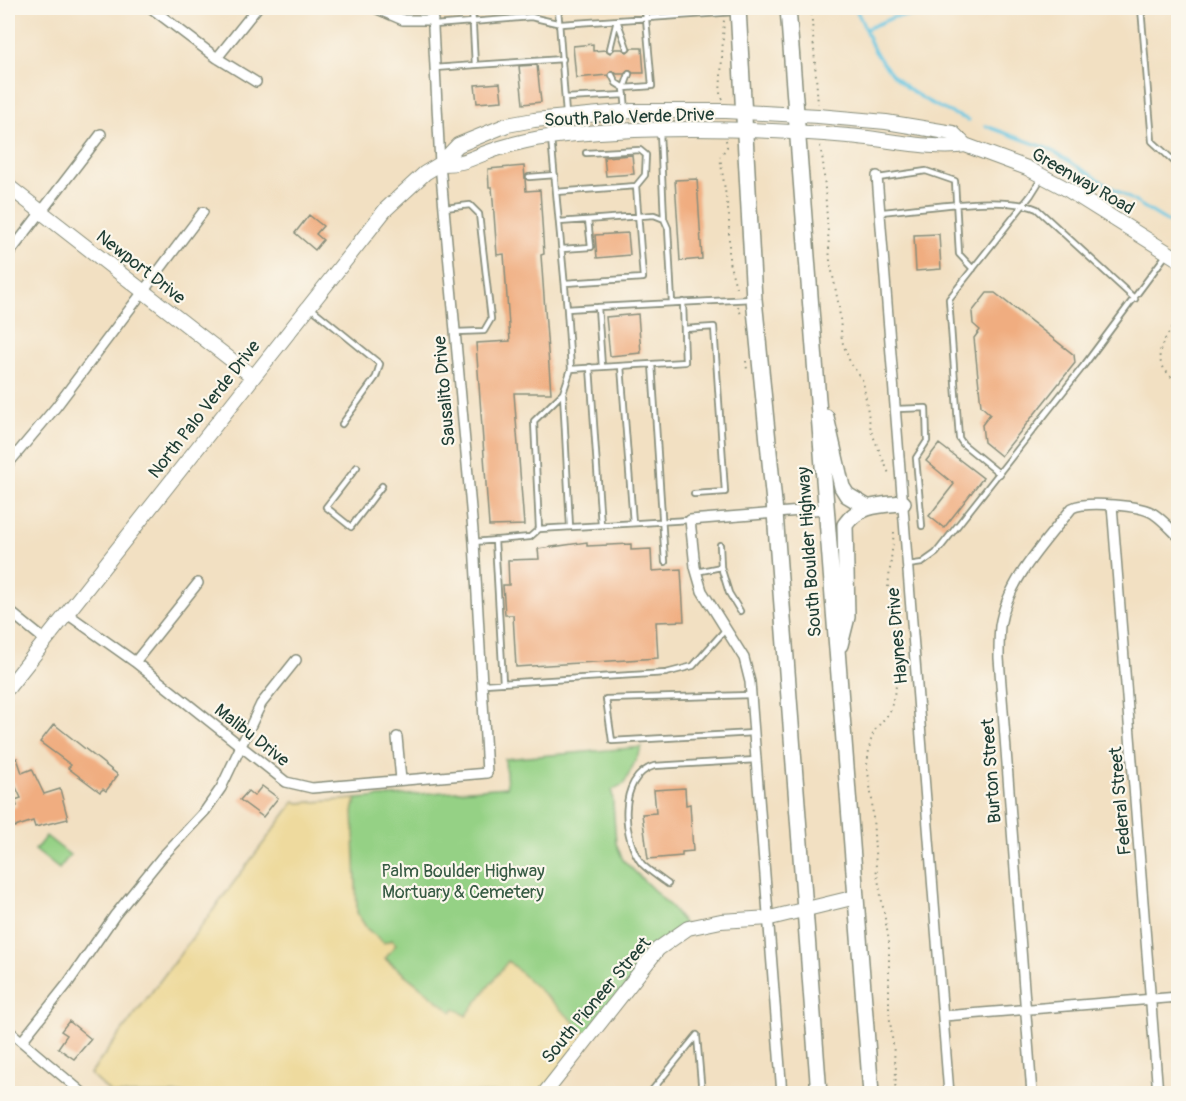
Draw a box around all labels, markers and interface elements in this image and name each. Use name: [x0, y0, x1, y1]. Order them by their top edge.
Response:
street label: South Palo Verde Drive: [544, 103, 715, 132]
street label: Greenway Road: [1027, 143, 1138, 220]
street label: Newport Drive: [91, 225, 190, 310]
street label: North Palo Verde Drive: [143, 335, 266, 483]
street label: Sausalito Drive: [428, 335, 461, 447]
street label: South Boulder Highway: [792, 466, 827, 638]
street label: Haynes Drive: [882, 587, 913, 685]
street label: Malibu Drive: [210, 699, 294, 772]
street label: Burton Street: [976, 717, 1007, 824]
street label: Federal Street: [1104, 745, 1137, 856]
park label: Palm Boulder Highway Mortuary & Cemetery: [381, 860, 545, 904]
street label: South Pioneer Street: [537, 932, 657, 1068]

